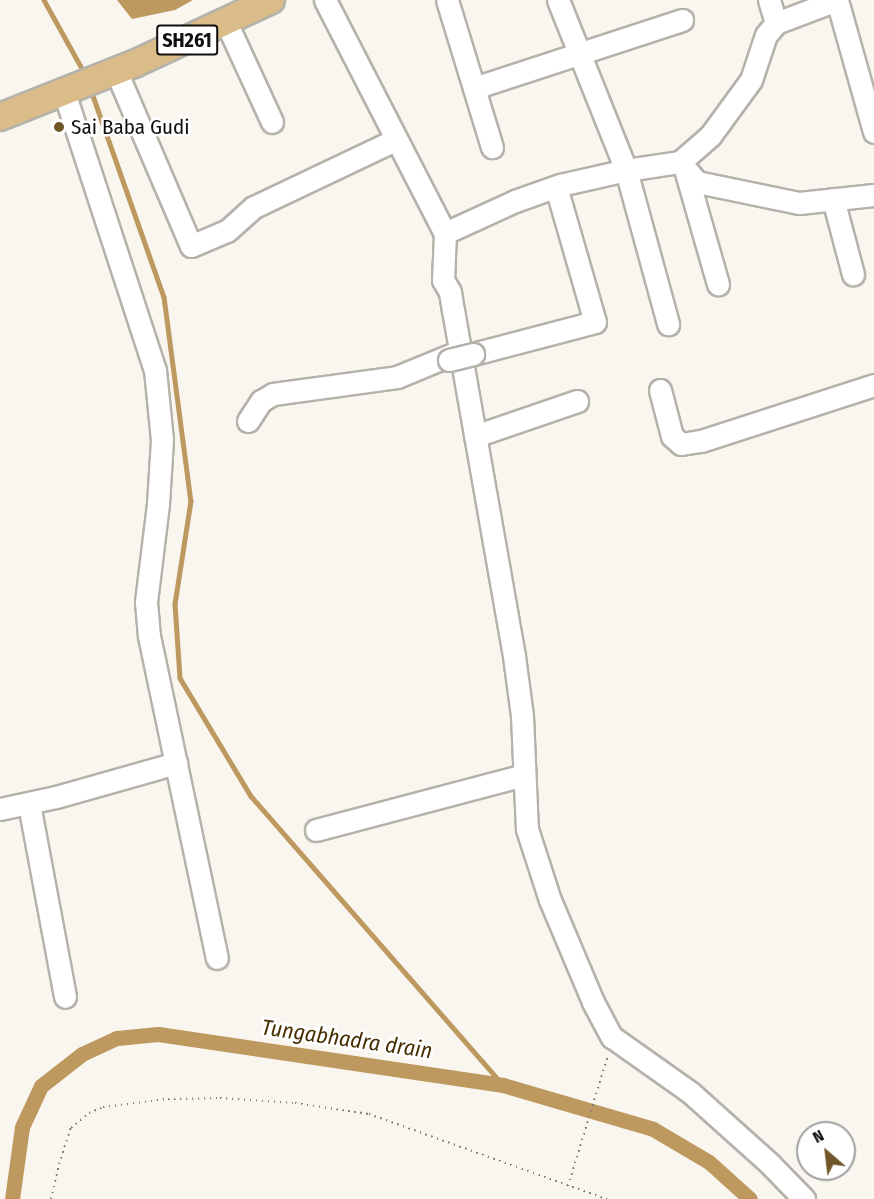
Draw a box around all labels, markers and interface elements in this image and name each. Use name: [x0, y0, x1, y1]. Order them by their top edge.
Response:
road number: SH261: [156, 23, 219, 57]
place label: Sai Baba Gudi: [71, 114, 189, 140]
marker: Sai Baba Gudi: [52, 120, 66, 134]
water label: Tungabhadra drain: [260, 1014, 434, 1064]
north arrow: [796, 1121, 856, 1181]
text: N: [810, 1126, 827, 1147]

